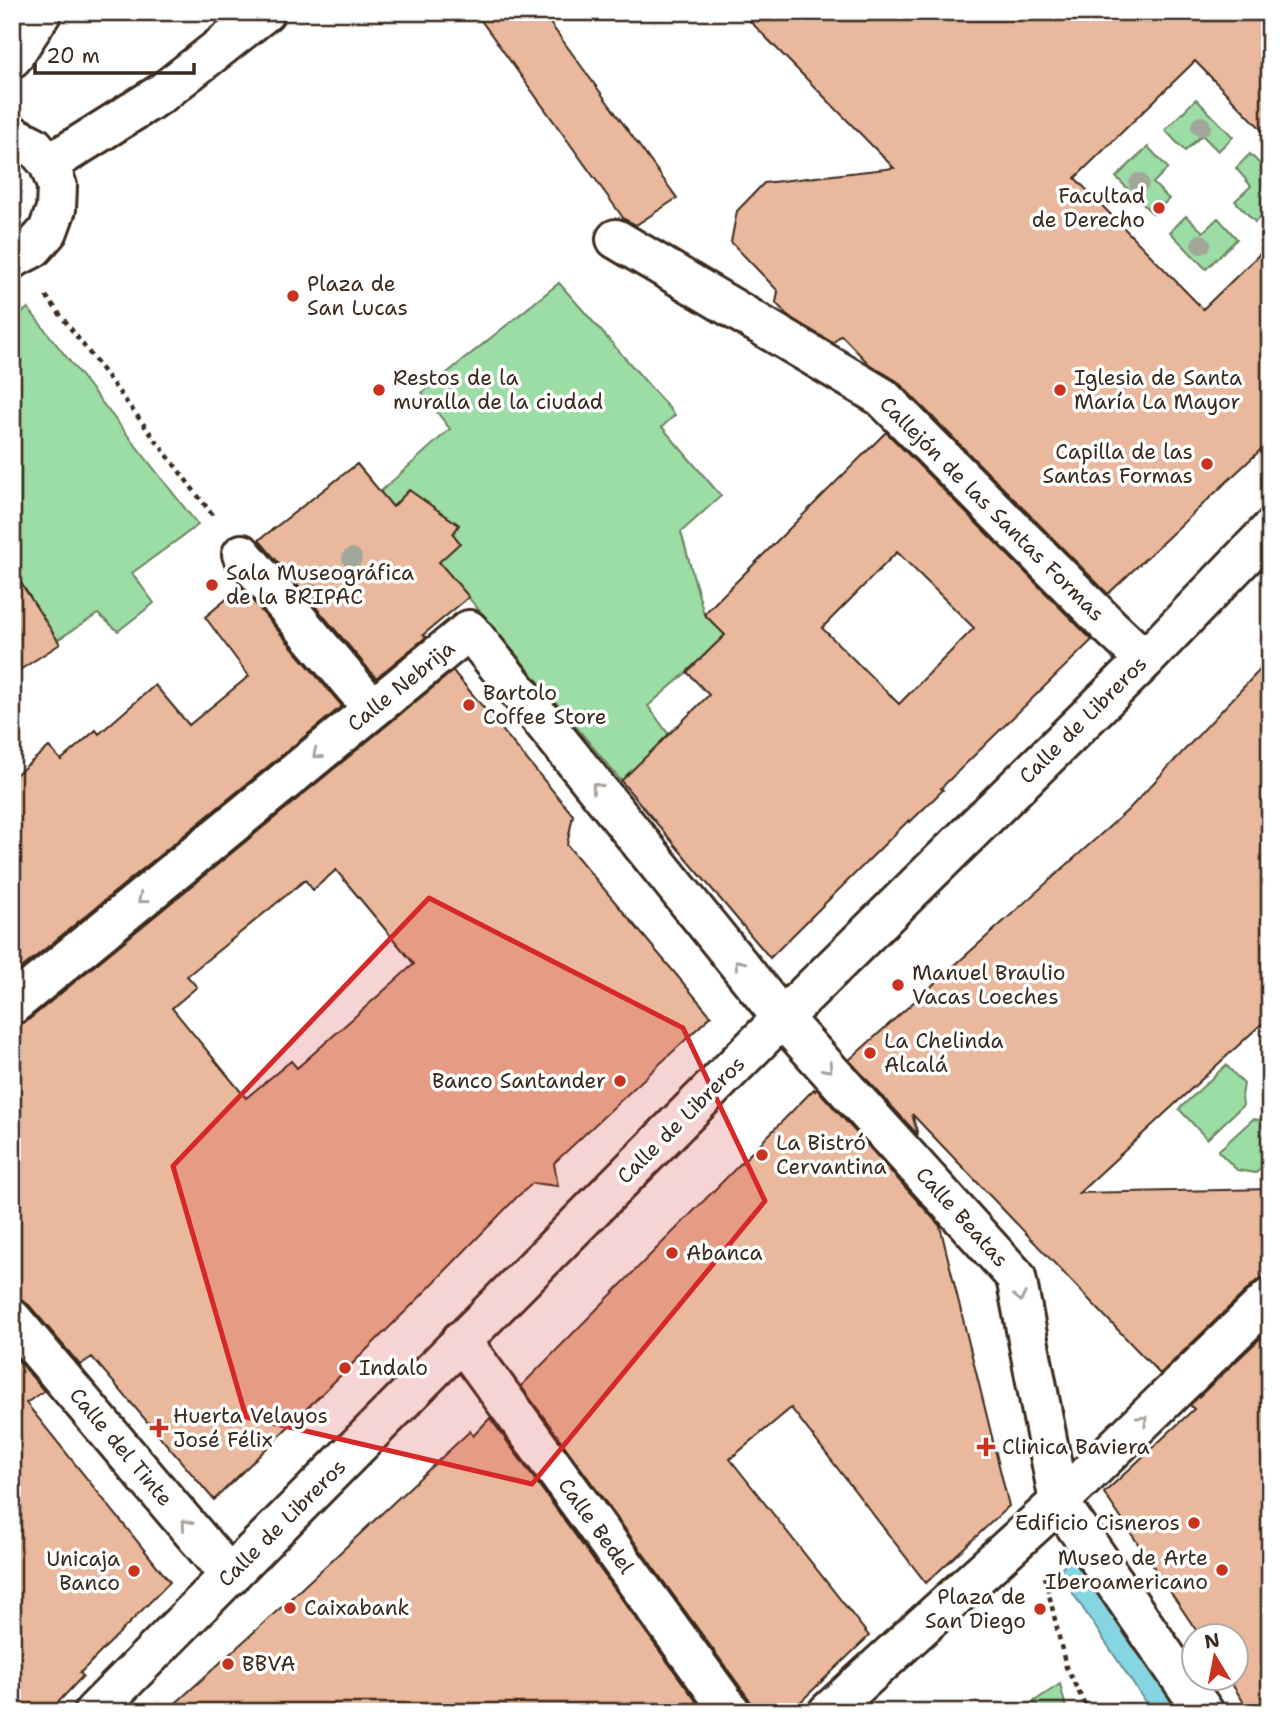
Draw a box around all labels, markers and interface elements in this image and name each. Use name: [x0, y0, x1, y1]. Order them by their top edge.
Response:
scale bar: [35, 32, 194, 76]
text: 20 m: [46, 42, 100, 70]
place label: Facultad de Derecho: [1032, 182, 1145, 234]
marker: Facultad de Derecho: [1151, 200, 1167, 216]
place label: Plaza de San Lucas: [307, 270, 408, 322]
marker: Plaza de San Lucas: [285, 288, 301, 304]
place label: Restos de la muralla de la ciudad: [393, 364, 603, 416]
place label: Iglesia de Santa María La Mayor: [1074, 364, 1242, 416]
marker: Restos de la muralla de la ciudad: [371, 382, 387, 398]
marker: Iglesia de Santa María La Mayor: [1052, 382, 1068, 398]
street label: Callejón de las Santas Formas: [873, 390, 1111, 628]
place label: Capilla de las Santas Formas: [1043, 438, 1193, 490]
marker: Capilla de las Santas Formas: [1199, 456, 1215, 472]
place label: Sala Museográfica de la BRIPAC: [226, 559, 414, 611]
marker: Sala Museográfica de la BRIPAC: [204, 577, 220, 593]
street label: Calle Nebrija: [342, 634, 460, 738]
street label: Calle de Libreros: [1013, 650, 1153, 790]
place label: Bartolo Coffee Store: [483, 679, 607, 731]
marker: Bartolo Coffee Store: [461, 697, 477, 713]
one-way arrow: [313, 746, 326, 758]
one-way arrow: [592, 783, 605, 795]
one-way arrow: [137, 891, 150, 903]
place label: Manuel Braulio Vacas Loeches: [912, 959, 1065, 1011]
one-way arrow: [735, 960, 748, 972]
marker: Manuel Braulio Vacas Loeches: [890, 977, 906, 993]
place label: La Chelinda Alcalá: [884, 1027, 1004, 1079]
marker: La Chelinda Alcalá: [862, 1045, 878, 1061]
street label: Calle de Libreros: [611, 1050, 751, 1190]
one-way arrow: [820, 1060, 833, 1073]
place label: Banco Santander: [432, 1067, 606, 1095]
marker: Banco Santander: [612, 1073, 628, 1089]
place label: La Bistró Cervantina: [776, 1129, 887, 1181]
marker: La Bistró Cervantina: [754, 1147, 770, 1163]
street label: Calle Beatas: [909, 1161, 1015, 1273]
place label: Abanca: [686, 1239, 763, 1267]
marker: Abanca: [664, 1245, 680, 1261]
one-way arrow: [1012, 1291, 1027, 1303]
place label: Indalo: [359, 1354, 428, 1382]
marker: Indalo: [337, 1360, 353, 1376]
street label: Calle del Tinte: [63, 1382, 179, 1512]
place label: Huerta Velayos José Félix: [173, 1402, 328, 1454]
one-way arrow: [1135, 1416, 1148, 1429]
marker: Huerta Velayos José Félix: [151, 1420, 167, 1436]
place label: Clinica Baviera: [1002, 1433, 1150, 1461]
marker: Clinica Baviera: [976, 1437, 996, 1457]
street label: Calle de Libreros: [212, 1453, 352, 1593]
street label: Calle Bedel: [552, 1472, 641, 1580]
place label: Edificio Cisneros: [1015, 1509, 1180, 1537]
marker: Edificio Cisneros: [1186, 1515, 1202, 1531]
one-way arrow: [182, 1519, 194, 1532]
place label: Museo de Arte Iberoamericano: [1045, 1544, 1208, 1596]
place label: Unicaja Banco: [46, 1545, 120, 1597]
marker: Museo de Arte Iberoamericano: [1214, 1562, 1230, 1578]
marker: Unicaja Banco: [126, 1563, 142, 1579]
place label: Plaza de San Diego: [925, 1583, 1026, 1635]
place label: Caixabank: [304, 1594, 410, 1622]
marker: Caixabank: [282, 1600, 298, 1616]
marker: Plaza de San Diego: [1032, 1601, 1048, 1617]
north arrow: [1180, 1622, 1250, 1692]
text: N: [1203, 1627, 1222, 1654]
place label: BBVA: [242, 1650, 296, 1678]
marker: BBVA: [220, 1656, 236, 1672]

